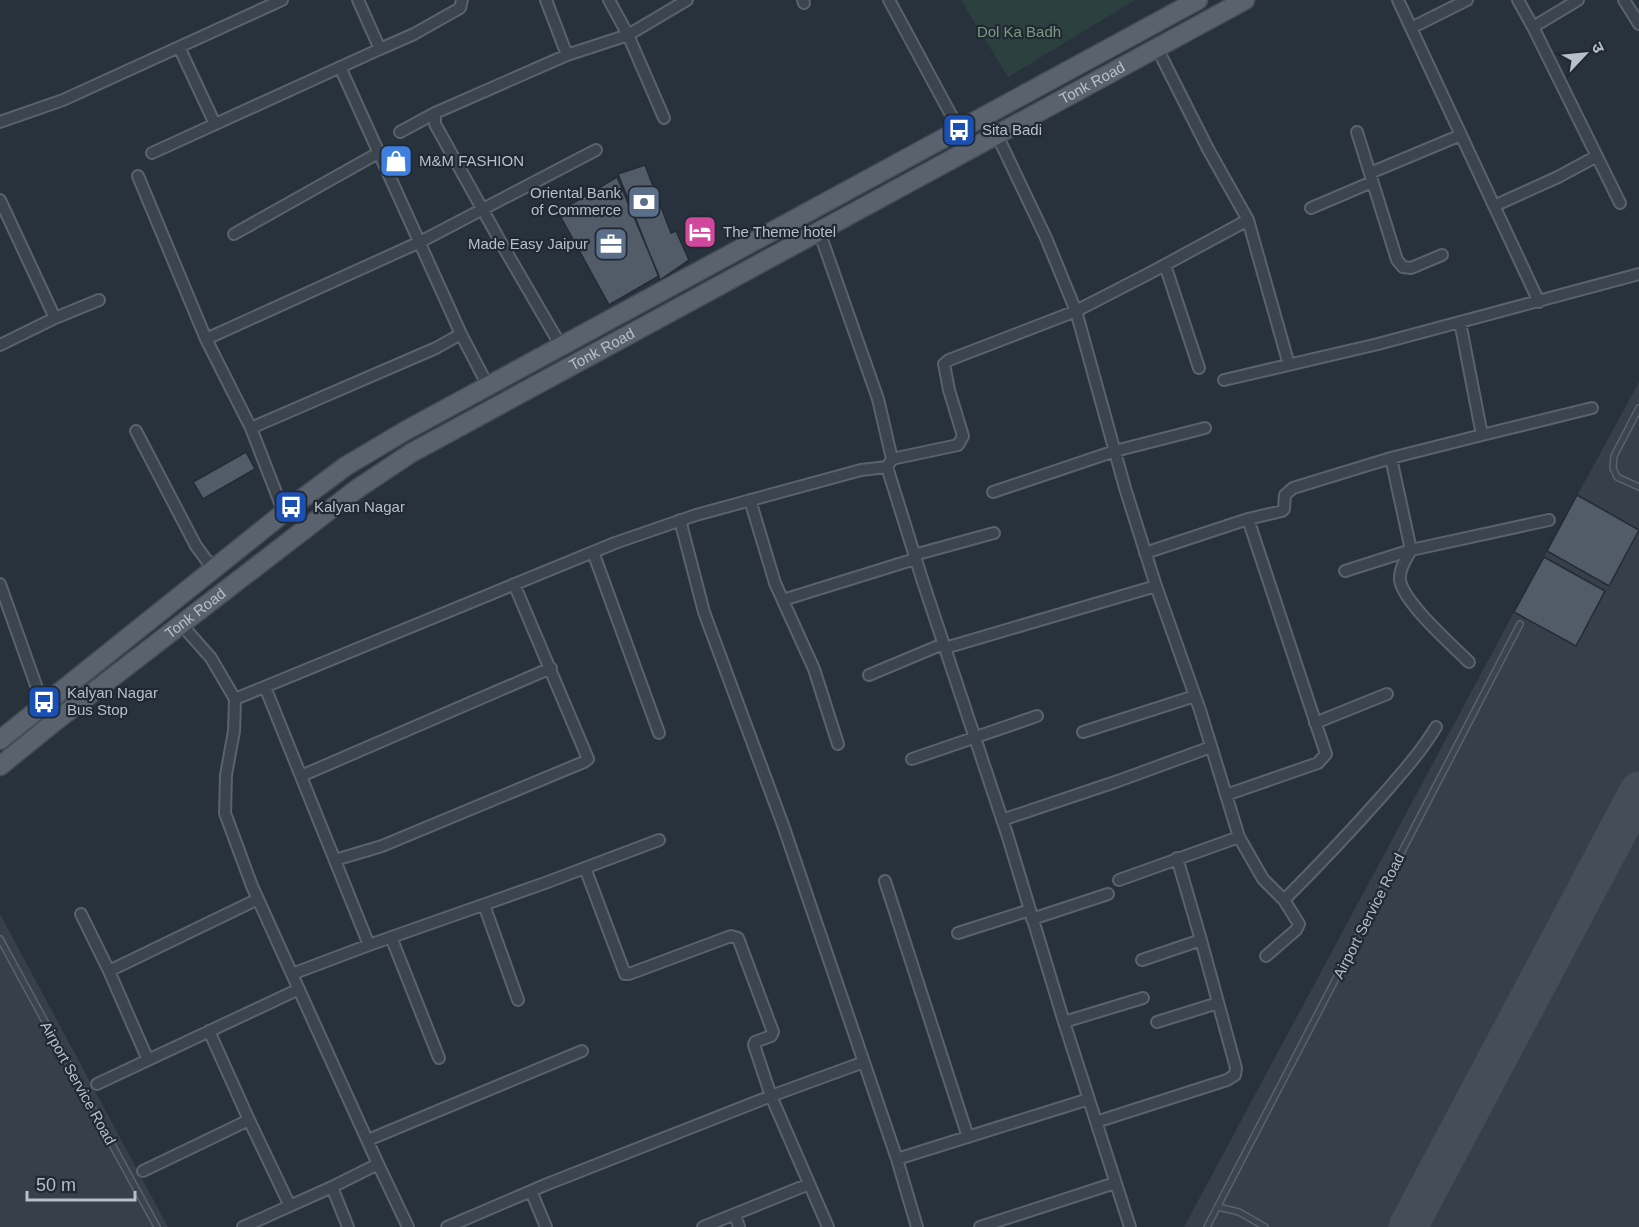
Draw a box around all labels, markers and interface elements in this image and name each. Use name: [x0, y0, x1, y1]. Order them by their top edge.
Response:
park label: Dol Ka Badh: [977, 23, 1061, 40]
north arrow: [1555, 24, 1615, 84]
text: उ: [1588, 40, 1608, 56]
street label: Tonk Road: [1056, 58, 1128, 107]
bus stop icon: Sita Badi: [941, 112, 977, 148]
place label: Sita Badi: [982, 121, 1042, 138]
shop icon: M&M FASHION: [378, 143, 414, 179]
place label: M&M FASHION: [419, 152, 524, 169]
place label: Oriental Bank of Commerce: [530, 184, 621, 218]
bank icon: Oriental Bank of Commerce: [626, 184, 662, 220]
hotel icon: The Theme hotel: [682, 214, 718, 250]
place label: The Theme hotel: [723, 223, 836, 240]
office icon: Made Easy Jaipur: [593, 226, 629, 262]
place label: Made Easy Jaipur: [468, 235, 588, 252]
street label: Tonk Road: [566, 324, 637, 373]
bus stop icon: Kalyan Nagar: [273, 489, 309, 525]
place label: Kalyan Nagar: [314, 498, 405, 515]
street label: Tonk Road: [162, 584, 229, 642]
bus stop icon: Kalyan Nagar Bus Stop: [26, 684, 62, 720]
place label: Kalyan Nagar Bus Stop: [67, 684, 158, 718]
street label: Airport Service Road: [1330, 850, 1408, 981]
street label: Airport Service Road: [37, 1018, 119, 1147]
scale bar: [27, 1164, 135, 1202]
text: 50 m: [36, 1175, 76, 1195]

